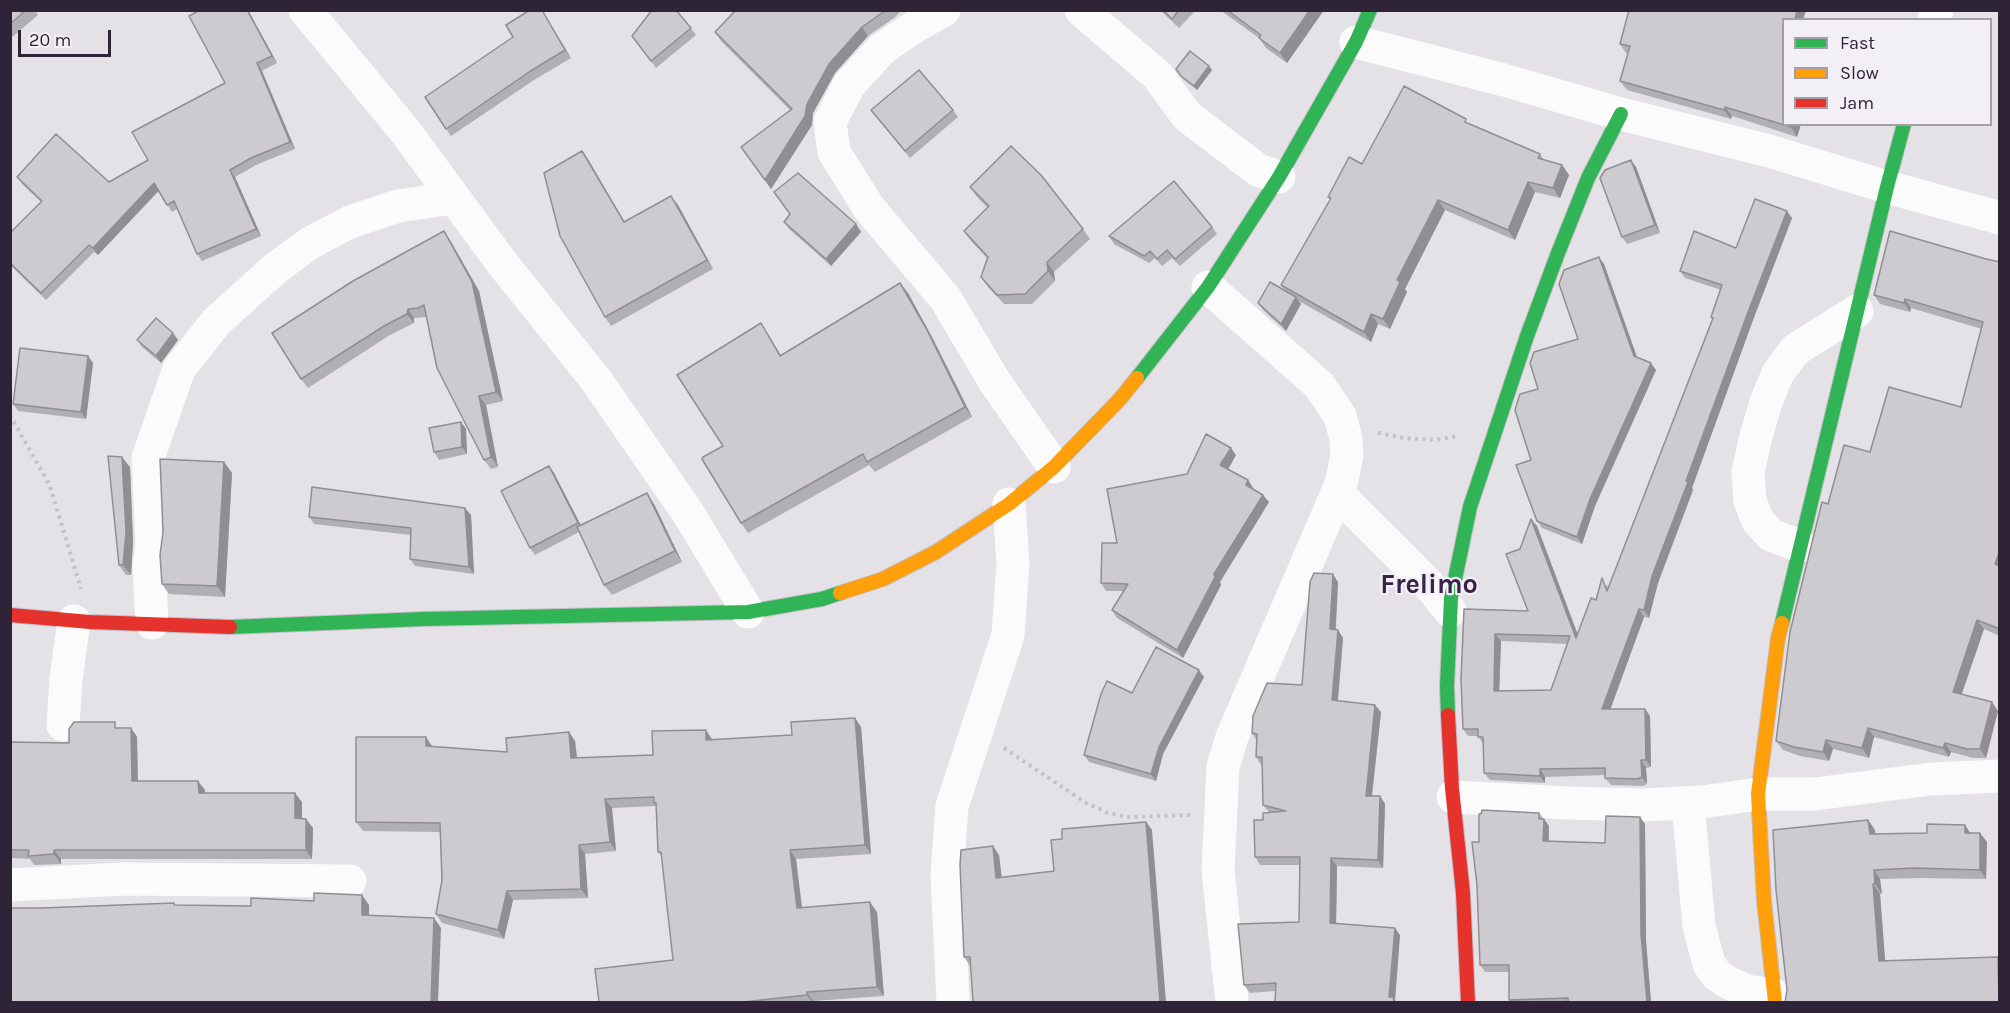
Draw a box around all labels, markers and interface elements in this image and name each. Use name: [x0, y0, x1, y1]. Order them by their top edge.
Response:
scale bar: [21, 18, 114, 56]
legend: [1782, 18, 1992, 126]
text: 20 m: [29, 29, 71, 51]
text: Fast: [1840, 32, 1875, 54]
text: Slow: [1840, 62, 1879, 84]
text: Jam: [1840, 92, 1874, 114]
district label: Frelimo: [1380, 569, 1478, 601]

